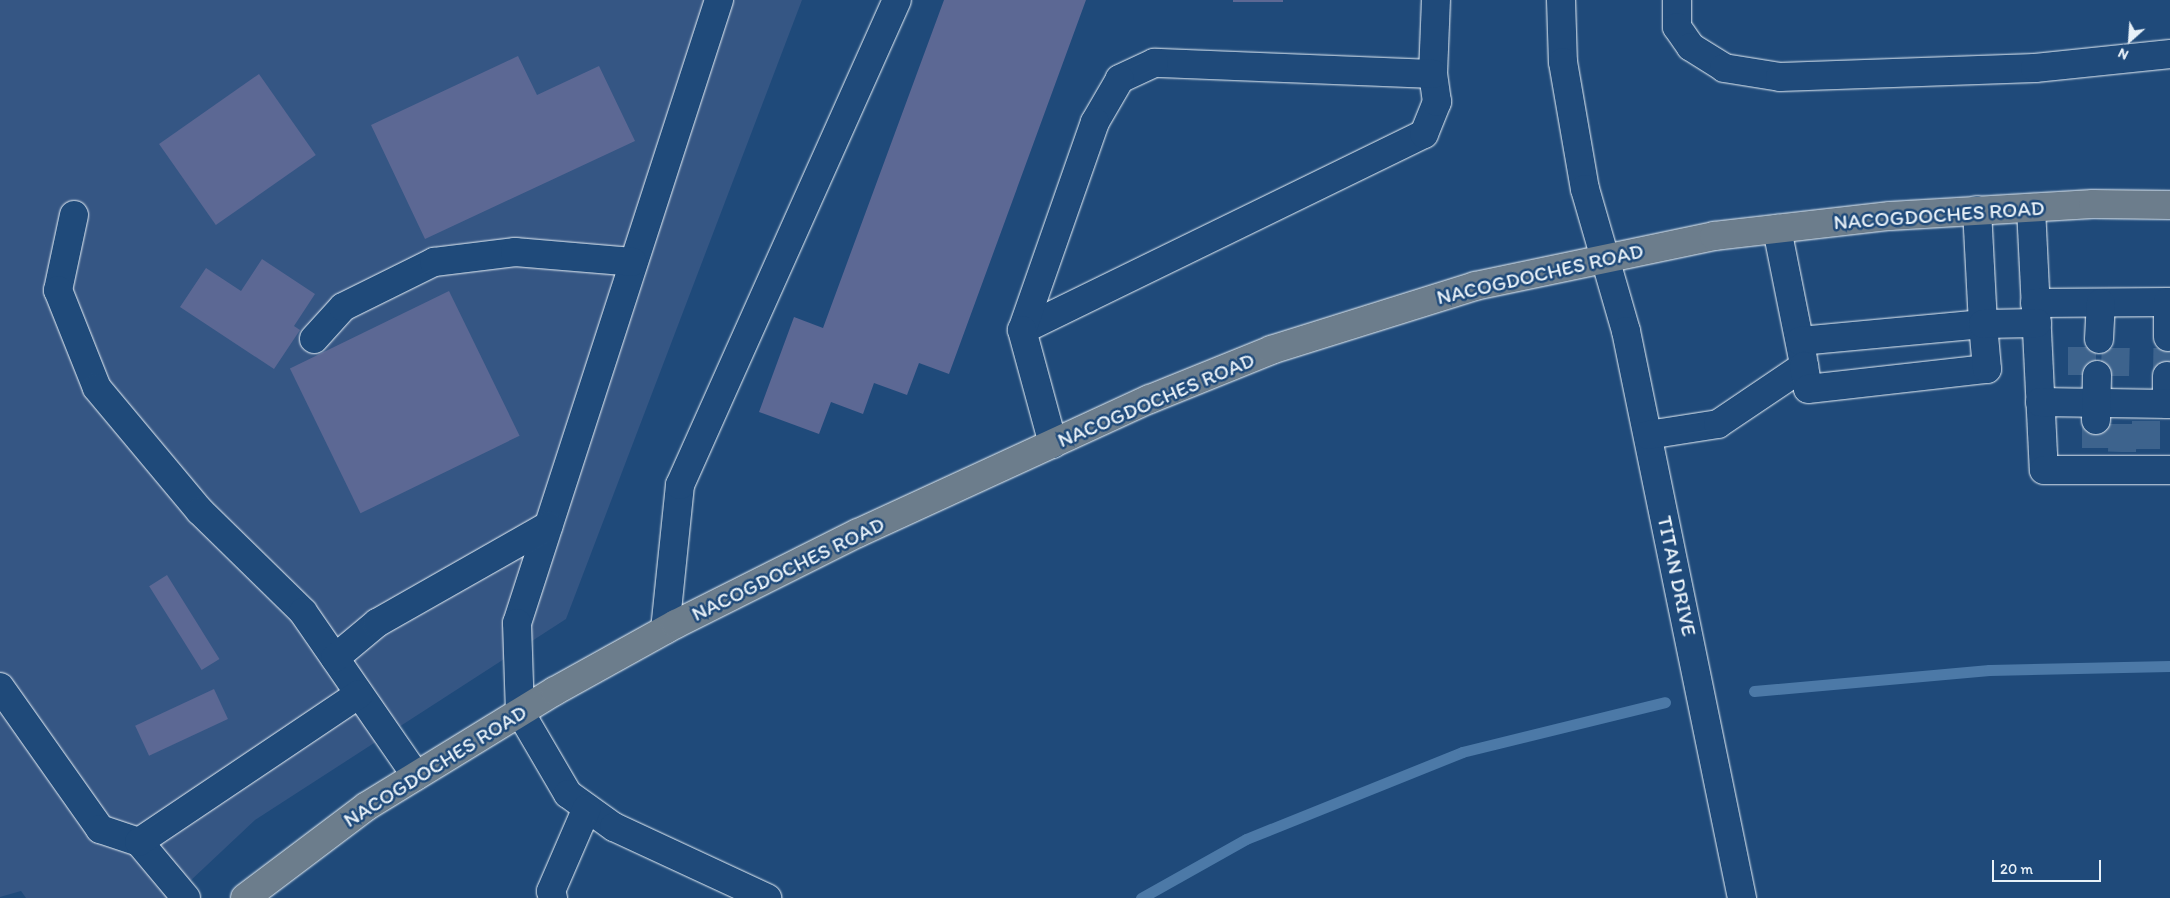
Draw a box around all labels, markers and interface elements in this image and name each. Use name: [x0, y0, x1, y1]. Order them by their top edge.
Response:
north arrow: [2105, 15, 2155, 65]
text: N: [2115, 44, 2131, 64]
street label: NACOGDOCHES ROAD: [1833, 195, 2045, 235]
street label: NACOGDOCHES ROAD: [1435, 238, 1645, 310]
street label: NACOGDOCHES ROAD: [1054, 347, 1258, 453]
street label: NACOGDOCHES ROAD: [688, 512, 888, 626]
street label: TITAN DRIVE: [1652, 513, 1702, 639]
street label: NACOGDOCHES ROAD: [339, 700, 531, 832]
scale bar: [1995, 850, 2104, 882]
text: 20 m: [2000, 860, 2033, 878]

